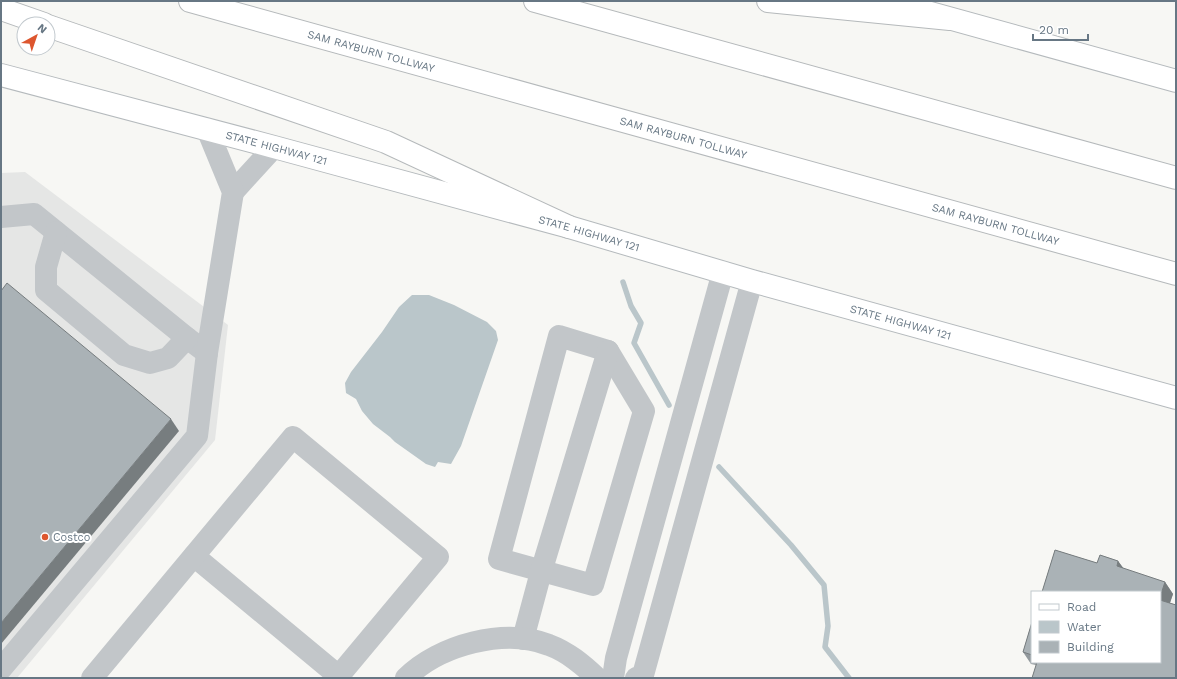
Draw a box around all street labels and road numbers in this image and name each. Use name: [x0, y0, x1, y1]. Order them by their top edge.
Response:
street label: SAM RAYBURN TOLLWAY: [306, 28, 437, 76]
street label: SAM RAYBURN TOLLWAY: [618, 114, 749, 162]
street label: STATE HIGHWAY 121: [224, 129, 329, 168]
street label: SAM RAYBURN TOLLWAY: [931, 201, 1061, 249]
street label: STATE HIGHWAY 121: [537, 213, 641, 254]
street label: STATE HIGHWAY 121: [848, 302, 953, 343]

